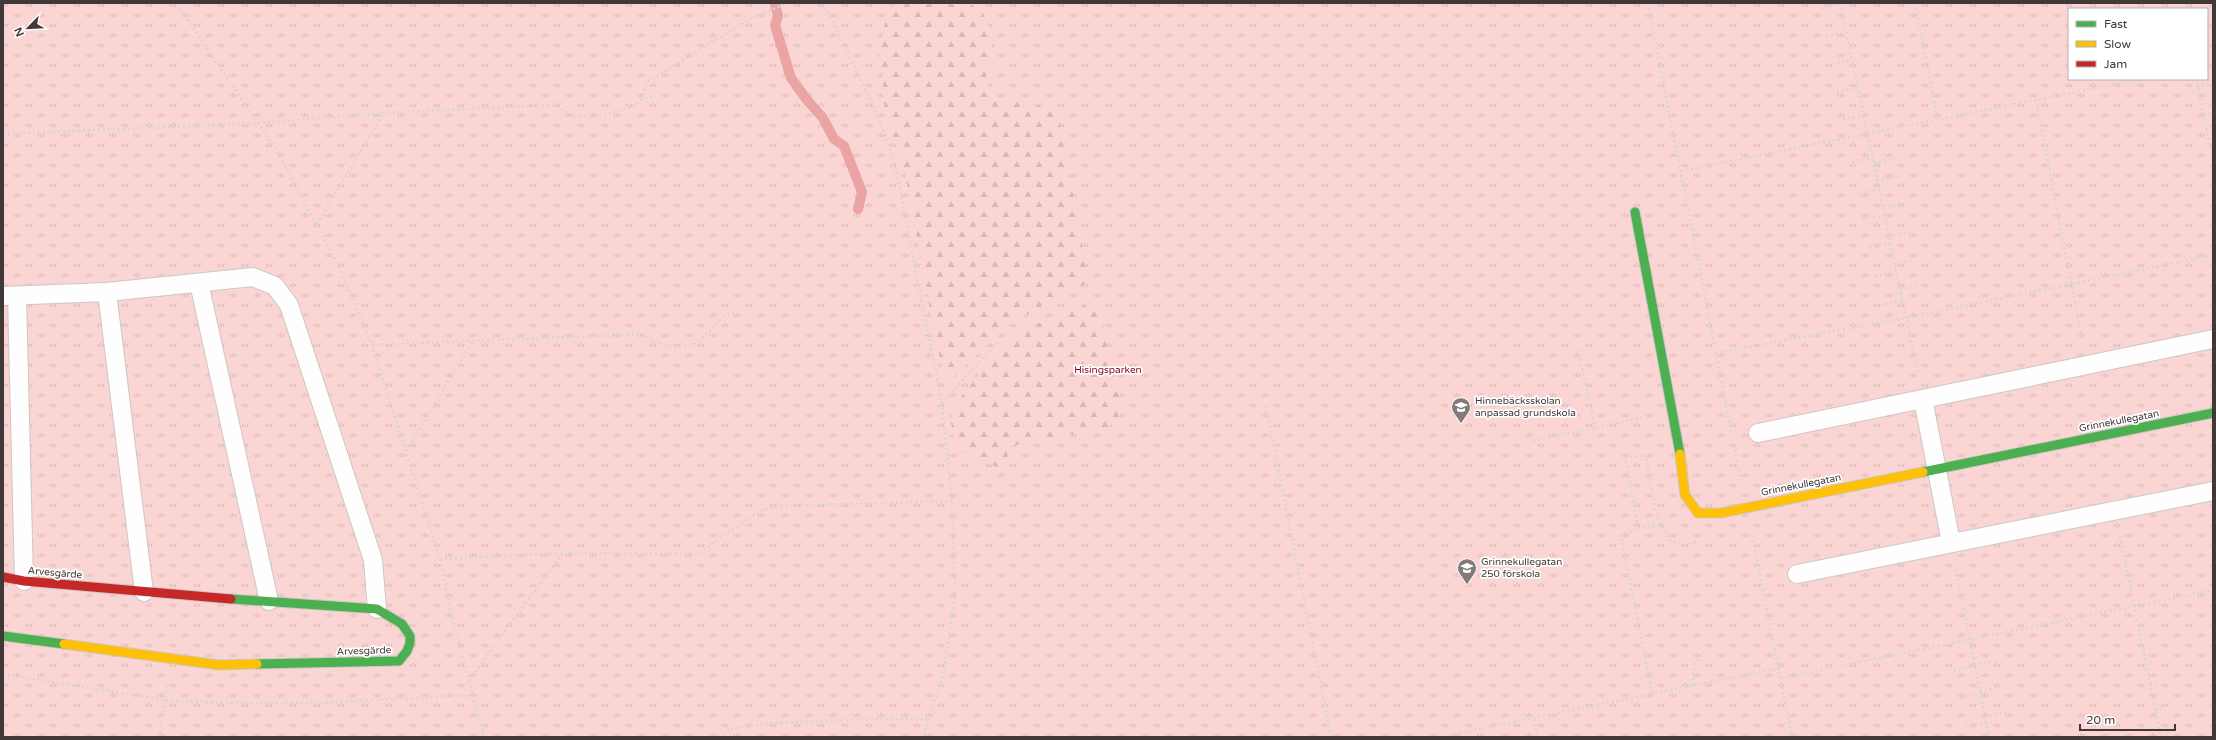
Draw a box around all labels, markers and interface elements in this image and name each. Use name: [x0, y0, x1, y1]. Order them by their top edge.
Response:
north arrow: [8, 8, 48, 48]
legend: [2068, 8, 2208, 80]
text: Fast: [2104, 17, 2128, 31]
text: N: [12, 25, 27, 39]
text: Slow: [2104, 37, 2131, 51]
text: Jam: [2104, 57, 2127, 71]
park label: Hisingsparken: [1074, 364, 1142, 376]
place label: Hinnebäcksskolan anpassad grundskola: [1475, 395, 1576, 419]
school or university icon: Hinnebäcksskolan anpassad grundskola: [1450, 396, 1472, 424]
street label: Grinnekullegatan: [2078, 407, 2160, 435]
street label: Grinnekullegatan: [1760, 471, 1842, 499]
place label: Grinnekullegatan 250 förskola: [1481, 556, 1562, 580]
school or university icon: Grinnekullegatan 250 förskola: [1456, 557, 1478, 585]
street label: Arvesgärde: [27, 565, 83, 581]
street label: Arvesgärde: [337, 644, 392, 658]
scale bar: [2080, 706, 2175, 732]
text: 20 m: [2086, 713, 2115, 727]

